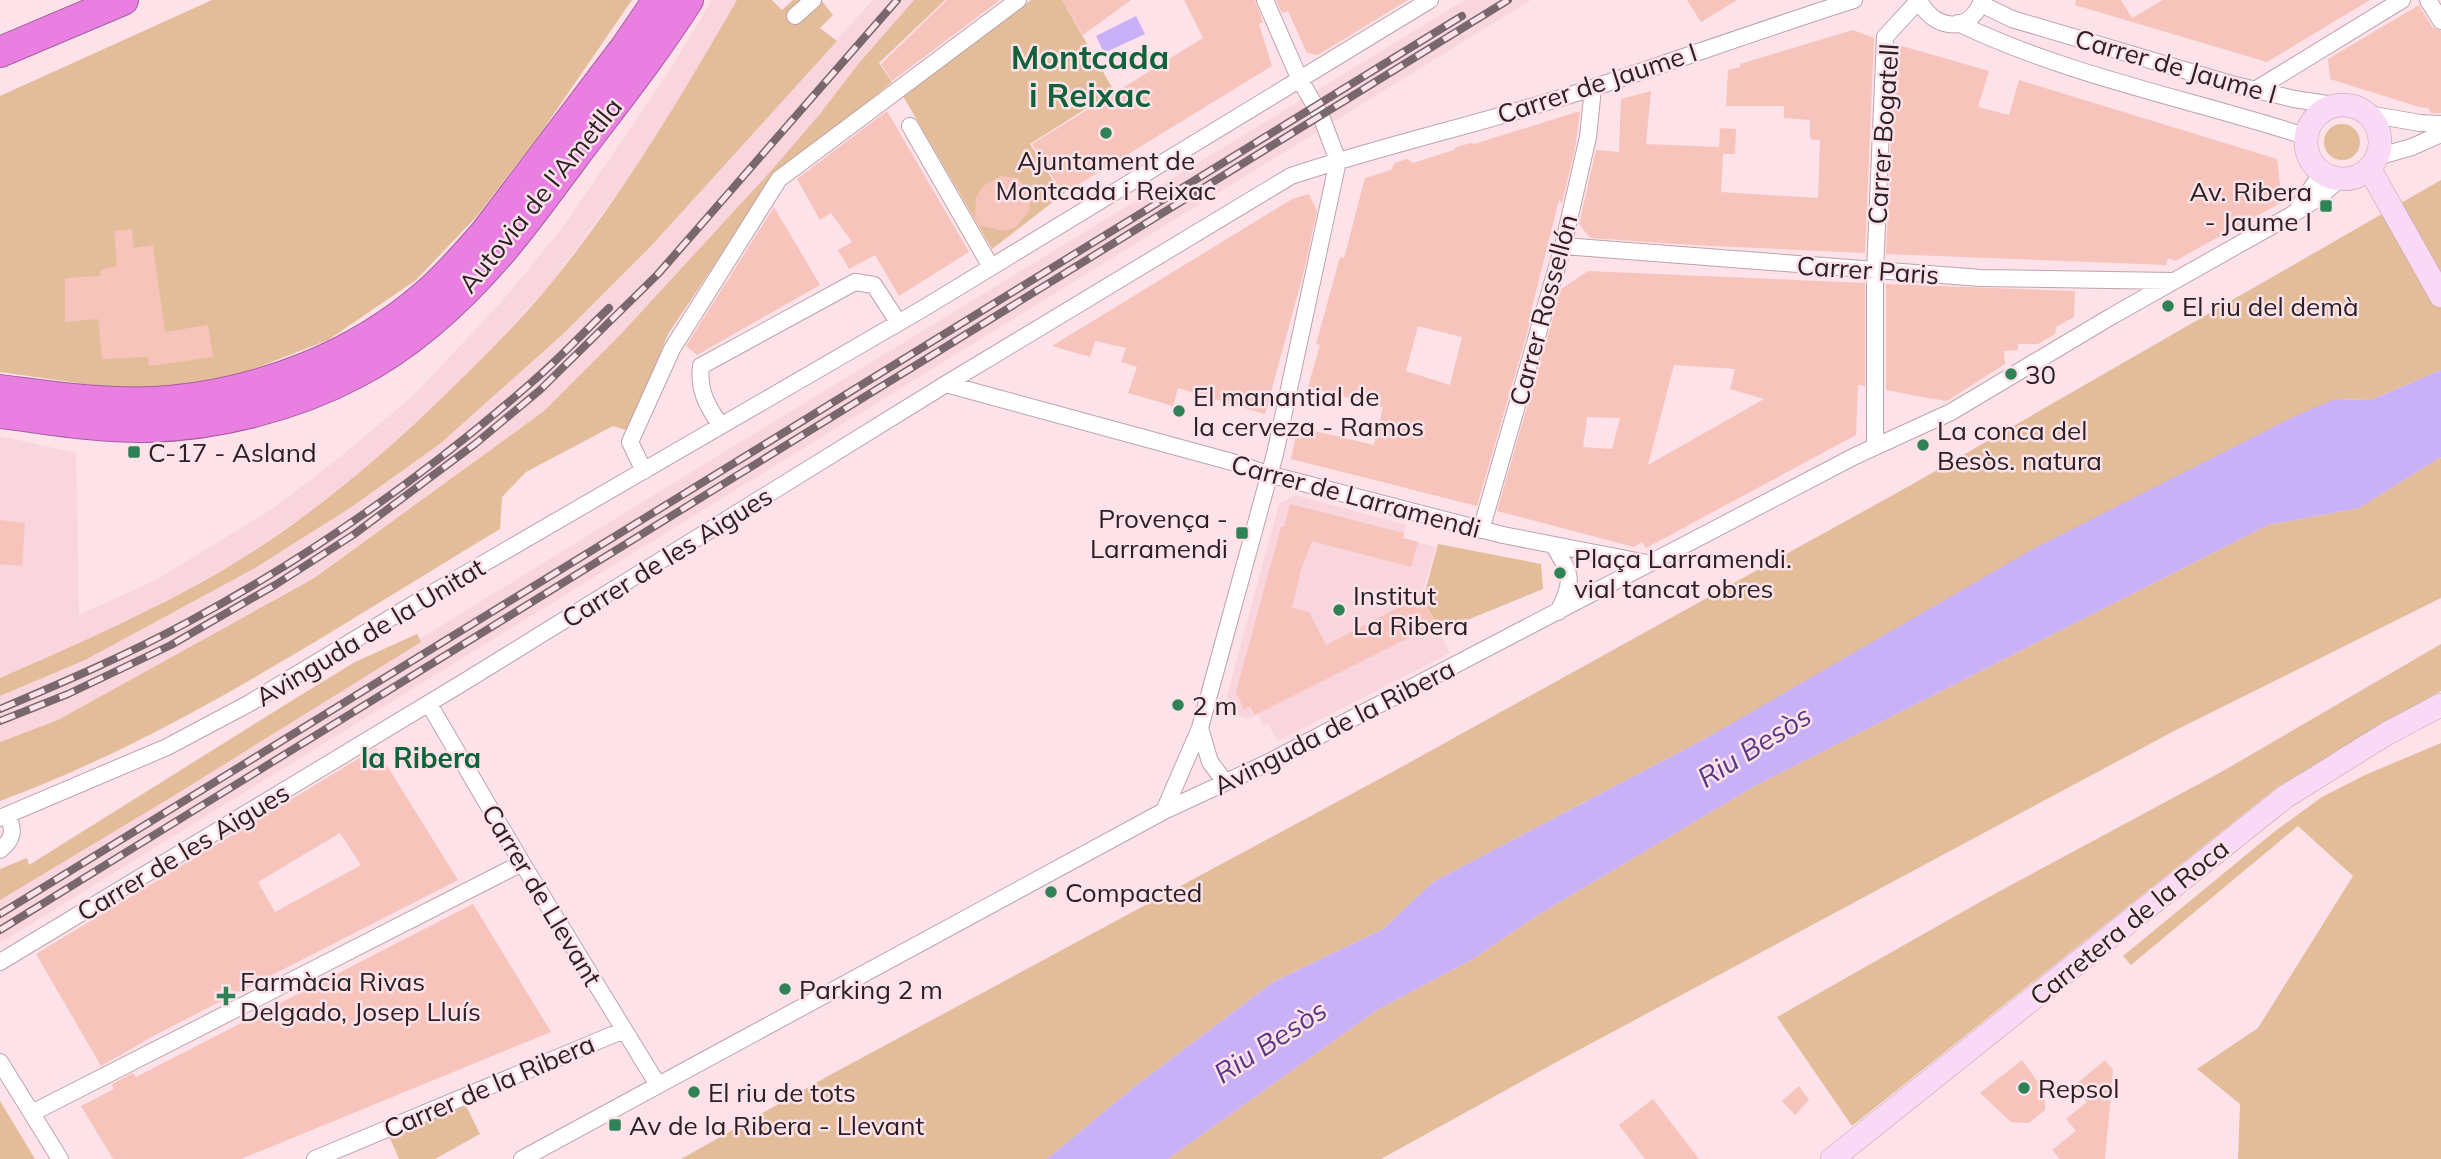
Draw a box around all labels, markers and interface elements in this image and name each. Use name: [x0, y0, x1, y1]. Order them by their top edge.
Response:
street label: Carrer de Jaume I: [2071, 21, 2281, 111]
street label: Carrer de Jaume I: [1493, 35, 1701, 131]
district label: Montcada i Reixac: [1011, 36, 1169, 115]
street label: Carrer Bogatell: [1860, 42, 1906, 226]
street label: Autovia de l'Ametlla: [451, 91, 629, 299]
marker: Ajuntament de Montcada i Reixac: [1098, 125, 1114, 141]
place label: Ajuntament de Montcada i Reixac: [996, 144, 1217, 207]
place label: Av. Ribera - Jaume I: [2190, 175, 2312, 238]
marker: Av. Ribera - Jaume I: [2318, 198, 2334, 214]
street label: Carrer Rossellón: [1502, 211, 1584, 409]
street label: Carrer Paris: [1796, 249, 1940, 291]
place label: El riu del demà: [2182, 290, 2359, 323]
marker: El riu del demà: [2160, 298, 2176, 314]
place label: 30: [2025, 358, 2056, 391]
marker: 30: [2003, 366, 2019, 382]
place label: El manantial de la cerveza - Ramos: [1193, 380, 1424, 443]
marker: El manantial de la cerveza - Ramos: [1171, 403, 1187, 419]
place label: La conca del Besòs. natura: [1937, 414, 2102, 477]
place label: C-17 - Asland: [148, 436, 317, 469]
marker: La conca del Besòs. natura: [1915, 437, 1931, 453]
marker: C-17 - Asland: [126, 444, 142, 460]
street label: Carrer de Larramendi: [1228, 447, 1484, 545]
street label: Carrer de les Aigues: [556, 479, 778, 635]
place label: Provença - Larramendi: [1090, 502, 1228, 565]
marker: Provença - Larramendi: [1234, 525, 1250, 541]
place label: Plaça Larramendi. vial tancat obres: [1574, 542, 1792, 605]
street label: Avinguda de la Unitat: [249, 550, 491, 714]
marker: Plaça Larramendi. vial tancat obres: [1552, 565, 1568, 581]
place label: Institut La Ribera: [1353, 579, 1468, 642]
marker: Institut La Ribera: [1331, 602, 1347, 618]
street label: Avinguda de la Ribera: [1208, 652, 1460, 802]
place label: 2 m: [1192, 689, 1237, 722]
marker: 2 m: [1170, 697, 1186, 713]
water label: Riu Besòs: [1691, 697, 1817, 795]
district label: la Ribera: [361, 740, 481, 775]
street label: Carrer de les Aigues: [71, 776, 295, 928]
street label: Carrer de Llevant: [475, 798, 609, 992]
street label: Carretera de la Roca: [2023, 832, 2235, 1012]
place label: Compacted: [1065, 876, 1202, 909]
marker: Compacted: [1043, 884, 1059, 900]
place label: Farmàcia Rivas Delgado, Josep Lluís: [240, 965, 481, 1028]
place label: Parking 2 m: [799, 973, 943, 1006]
marker: Parking 2 m: [777, 981, 793, 997]
marker: Farmàcia Rivas Delgado, Josep Lluís: [218, 988, 234, 1004]
water label: Riu Besòs: [1207, 992, 1333, 1090]
street label: Carrer de la Ribera: [379, 1027, 599, 1145]
place label: Repsol: [2038, 1072, 2119, 1105]
place label: El riu de tots: [708, 1076, 856, 1109]
marker: Repsol: [2016, 1080, 2032, 1096]
marker: El riu de tots: [686, 1084, 702, 1100]
place label: Av de la Ribera - Llevant: [629, 1109, 924, 1142]
marker: Av de la Ribera - Llevant: [607, 1117, 623, 1133]

